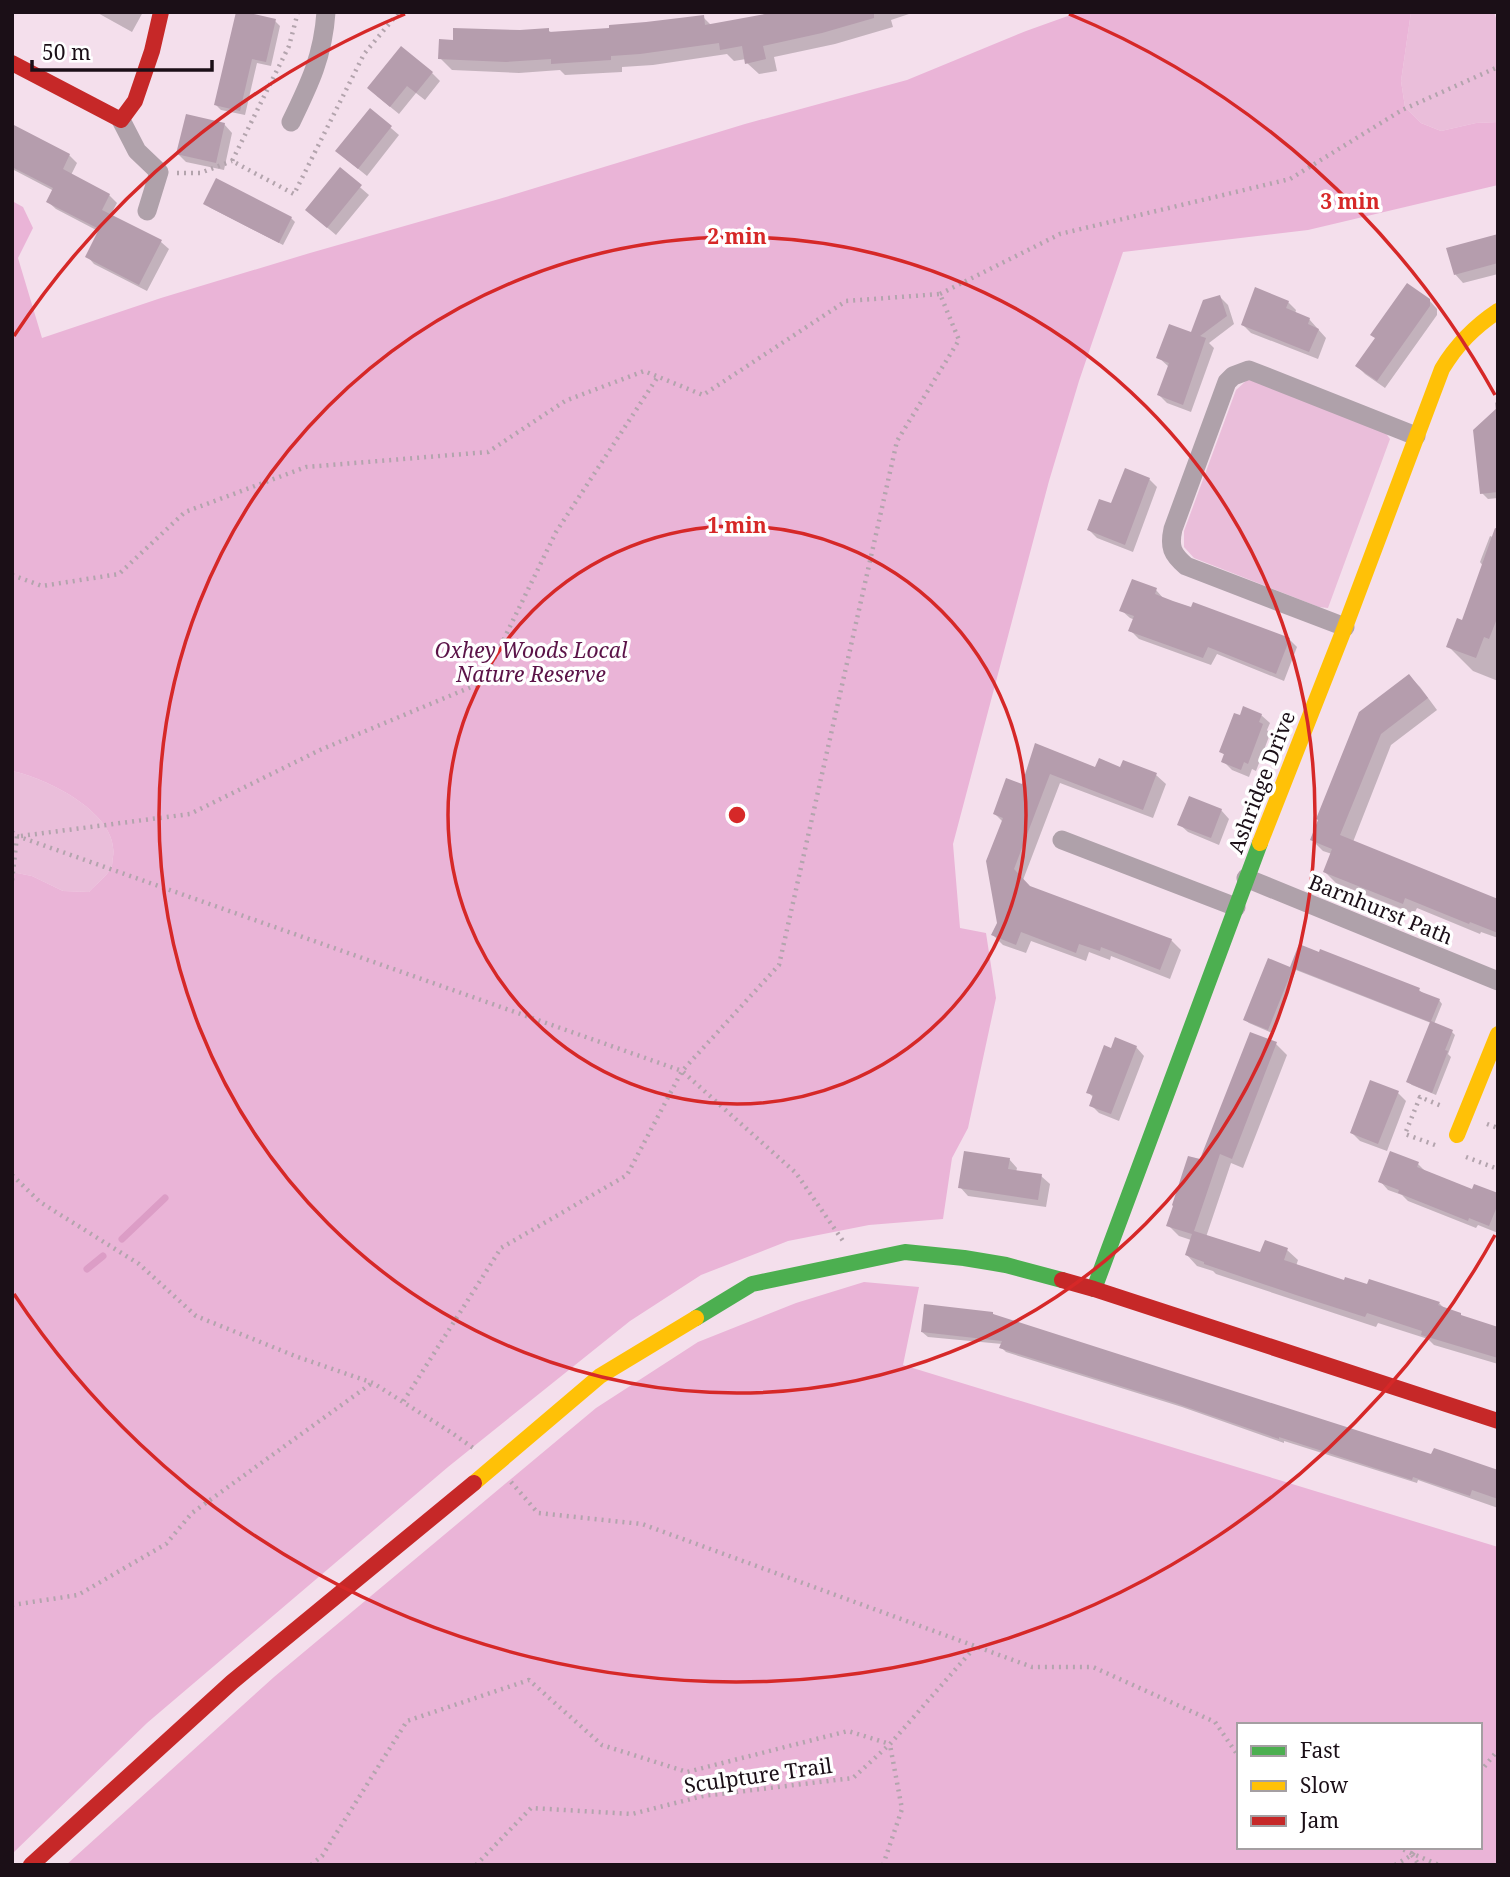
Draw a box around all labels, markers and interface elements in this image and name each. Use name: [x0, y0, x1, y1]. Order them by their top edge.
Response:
scale bar: [32, 28, 212, 72]
text: 50 m: [42, 38, 91, 66]
text: 3 min: [1320, 187, 1380, 215]
text: 2 min: [707, 222, 767, 250]
text: 1 min: [707, 511, 767, 539]
park label: Oxhey Woods Local Nature Reserve: [435, 636, 628, 688]
street label: Ashridge Drive: [1221, 707, 1301, 857]
centre of rings: [725, 803, 749, 827]
street label: Barnhurst Path: [1305, 867, 1457, 951]
legend: [1237, 1723, 1482, 1849]
text: Fast: [1300, 1736, 1340, 1764]
street label: Sculpture Trail: [682, 1751, 834, 1799]
text: Slow: [1300, 1771, 1349, 1799]
text: Jam: [1299, 1806, 1339, 1834]

